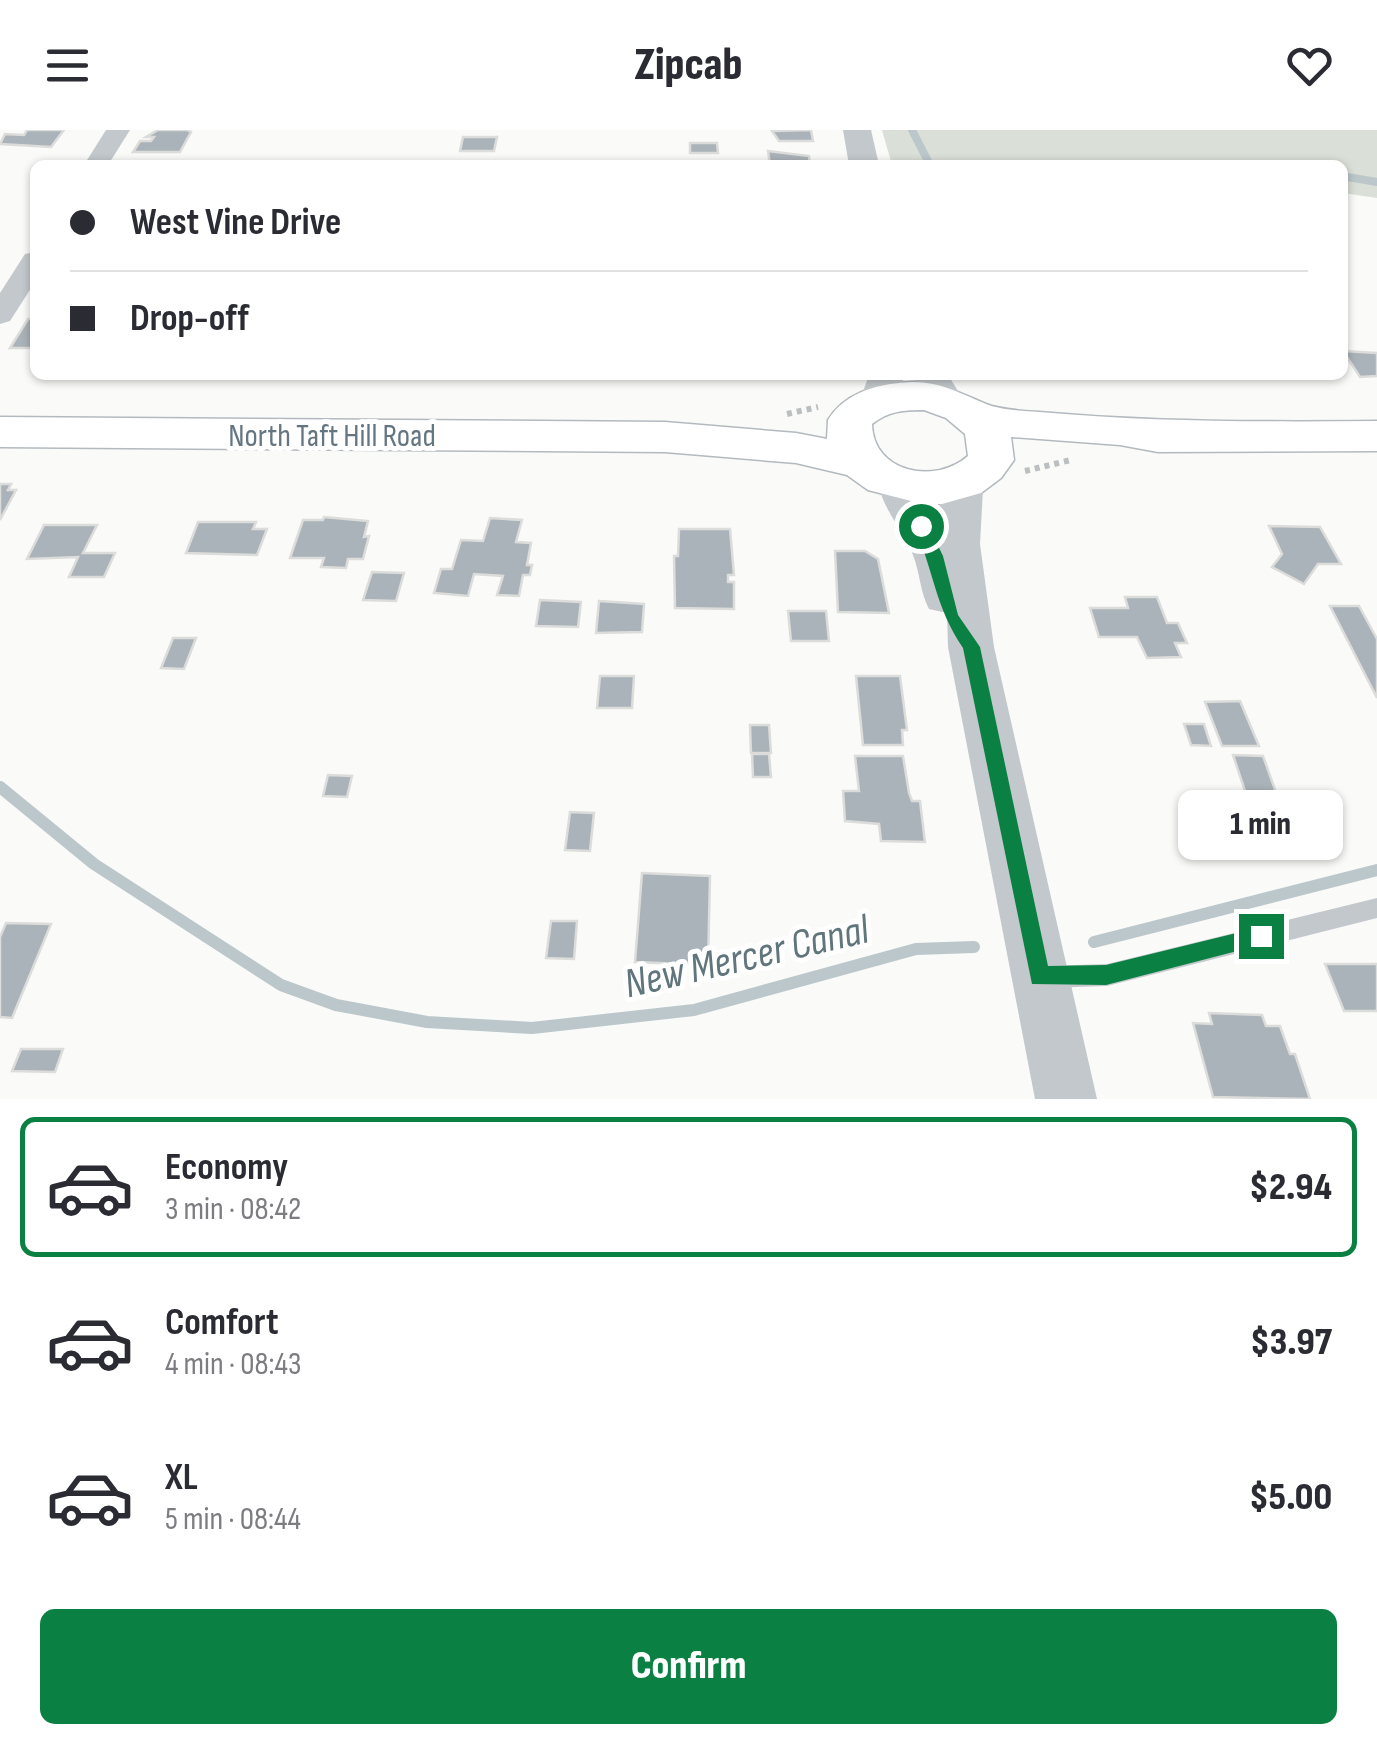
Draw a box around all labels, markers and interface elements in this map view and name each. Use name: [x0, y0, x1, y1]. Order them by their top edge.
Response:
icon: menu: [40, 38, 95, 93]
text: Zipcab: [635, 38, 742, 93]
icon: heart: [1282, 38, 1337, 93]
text: West Vine Drive: [130, 200, 341, 245]
text: Drop-off: [130, 296, 249, 341]
street label: North Taft Hill Road: [228, 417, 436, 456]
route start: [899, 504, 944, 549]
callout: 1 min: [1178, 791, 1344, 861]
text: 1 min: [1230, 805, 1291, 844]
water label: New Mercer Canal: [619, 904, 875, 1010]
route end: [1239, 914, 1284, 959]
icon: car: [45, 1142, 135, 1232]
text: Economy: [165, 1145, 288, 1190]
text: $2.94: [1249, 1165, 1332, 1210]
text: 3 min · 08:42: [165, 1190, 301, 1229]
icon: car: [45, 1297, 135, 1387]
text: Comfort: [165, 1300, 279, 1345]
text: $3.97: [1250, 1320, 1332, 1365]
text: 4 min · 08:43: [165, 1345, 301, 1384]
icon: car: [45, 1452, 135, 1542]
text: XL: [165, 1455, 198, 1500]
text: $5.00: [1249, 1475, 1332, 1520]
text: 5 min · 08:44: [165, 1500, 301, 1539]
button: Confirm: [40, 1609, 1337, 1724]

